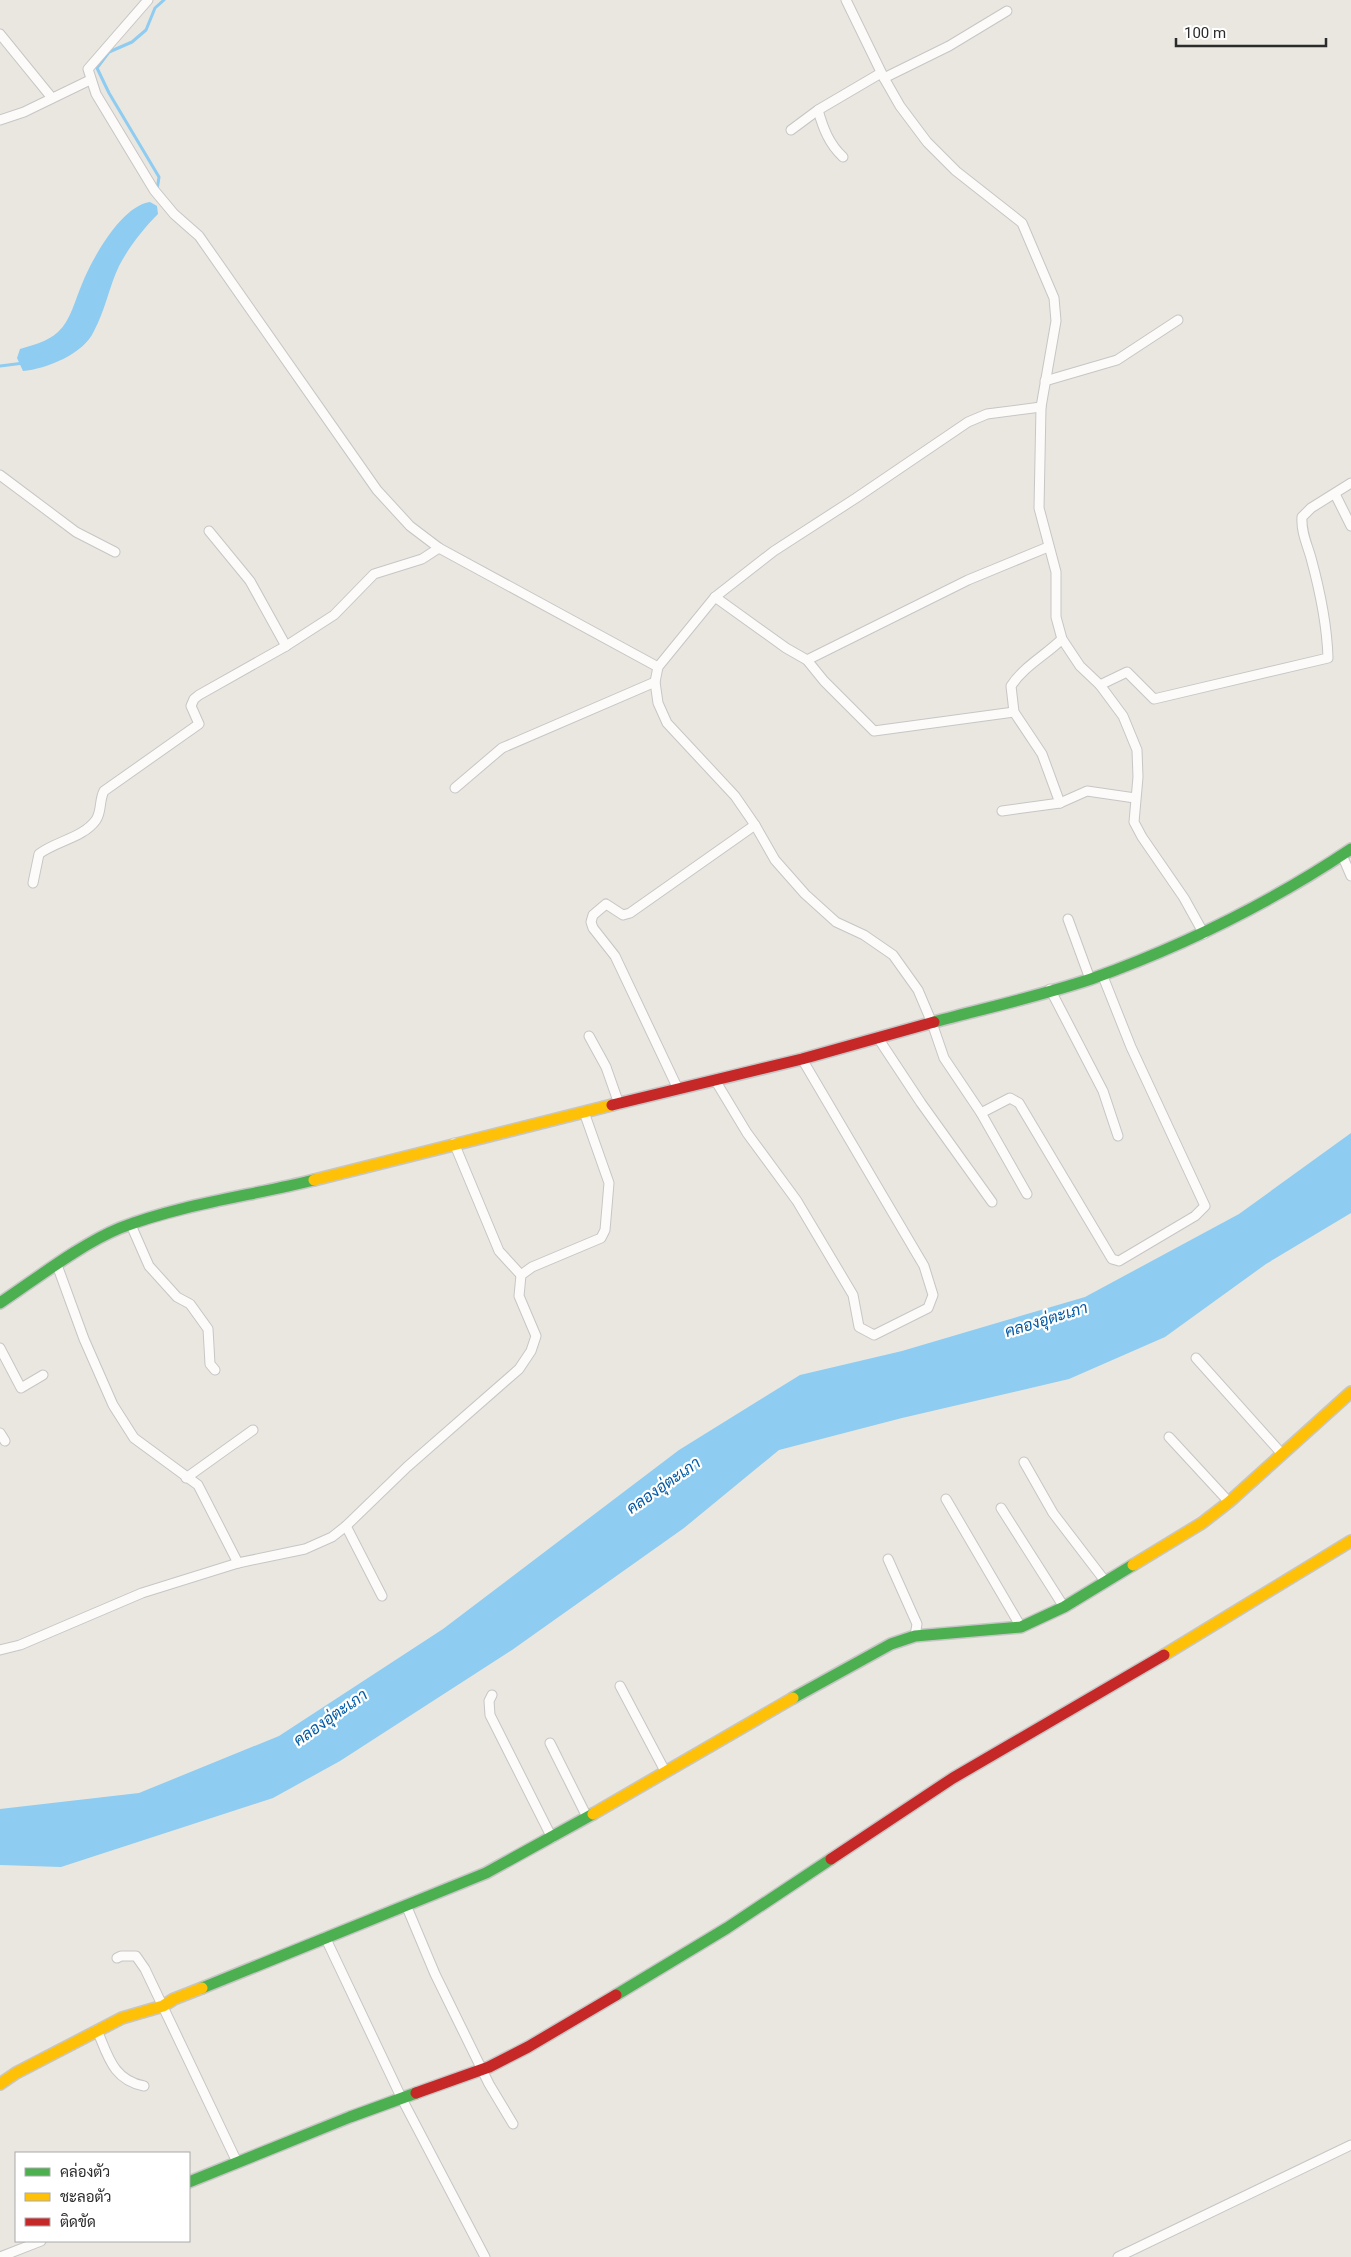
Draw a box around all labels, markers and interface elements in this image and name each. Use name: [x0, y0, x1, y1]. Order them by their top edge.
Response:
scale bar: [1176, 15, 1326, 47]
text: 100 m: [1184, 24, 1226, 42]
water label: คลองอุ่ตะเภา: [1002, 1297, 1091, 1343]
water label: คลองอุ่ตะเภา: [622, 1452, 705, 1519]
water label: คลองอุ่ตะเภา: [289, 1684, 372, 1751]
legend: [15, 2152, 190, 2242]
text: คล่องตัว: [60, 2162, 110, 2181]
text: ชะลอตัว: [60, 2188, 111, 2206]
text: ติดขัด: [60, 2213, 96, 2231]

